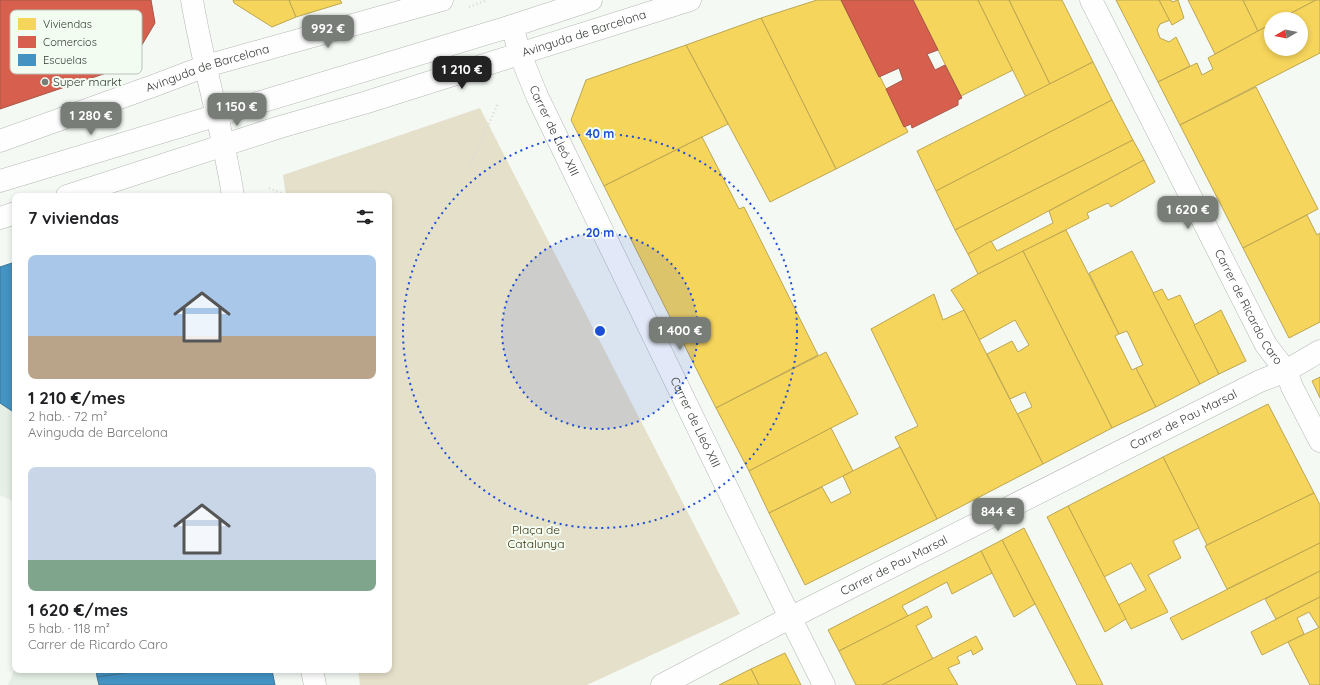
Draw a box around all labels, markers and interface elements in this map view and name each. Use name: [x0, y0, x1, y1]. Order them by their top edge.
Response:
street label: Avinguda de Barcelona: [520, 6, 648, 60]
legend: [10, 10, 142, 74]
north arrow: [1264, 12, 1308, 56]
map controls: [1264, 12, 1308, 56]
pin: 992 €: [300, 15, 356, 49]
text: Viviendas: [43, 17, 92, 31]
text: 992 €: [311, 20, 345, 36]
text: Comercios: [43, 35, 97, 49]
street label: Avinguda de Barcelona: [143, 41, 271, 95]
text: Escuelas: [43, 53, 87, 67]
pin: 1 210 €: [425, 56, 499, 90]
text: 1 210 €: [442, 61, 482, 77]
place label: Super markt: [53, 74, 122, 89]
marker: Super markt: [40, 77, 50, 87]
street label: Carrer de Lleó XIII: [526, 83, 583, 178]
pin: 1 150 €: [200, 93, 274, 127]
text: 1 150 €: [216, 98, 258, 114]
pin: 1 280 €: [54, 102, 128, 136]
text: 1 280 €: [70, 107, 113, 123]
text: 40 m: [586, 126, 614, 141]
pin: 1 620 €: [1151, 196, 1225, 230]
text: 1 620 €: [1166, 201, 1210, 217]
icon: filters: [354, 206, 376, 228]
text: 7 viviendas: [28, 207, 119, 228]
text: 20 m: [586, 225, 614, 240]
street label: Carrer de Ricardo Caro: [1212, 246, 1286, 367]
icon: home: [166, 281, 238, 353]
pin: 1 400 €: [643, 317, 717, 351]
text: 1 400 €: [658, 322, 702, 338]
centre of rings: [593, 324, 607, 338]
street label: Carrer de Lleó XIII: [667, 374, 724, 470]
street label: Carrer de Pau Marsal: [1127, 386, 1239, 452]
text: 1 210 €/mes: [28, 387, 125, 408]
text: 2 hab. · 72 m²: [28, 408, 107, 424]
text: Avinguda de Barcelona: [28, 424, 168, 440]
icon: home: [166, 493, 238, 565]
pin: 844 €: [970, 498, 1026, 532]
text: 844 €: [981, 503, 1015, 519]
park label: Plaça de Catalunya: [508, 522, 564, 551]
street label: Carrer de Pau Marsal: [838, 532, 950, 598]
text: 1 620 €/mes: [28, 599, 128, 620]
text: 5 hab. · 118 m²: [28, 620, 110, 636]
text: Carrer de Ricardo Caro: [28, 636, 168, 652]

